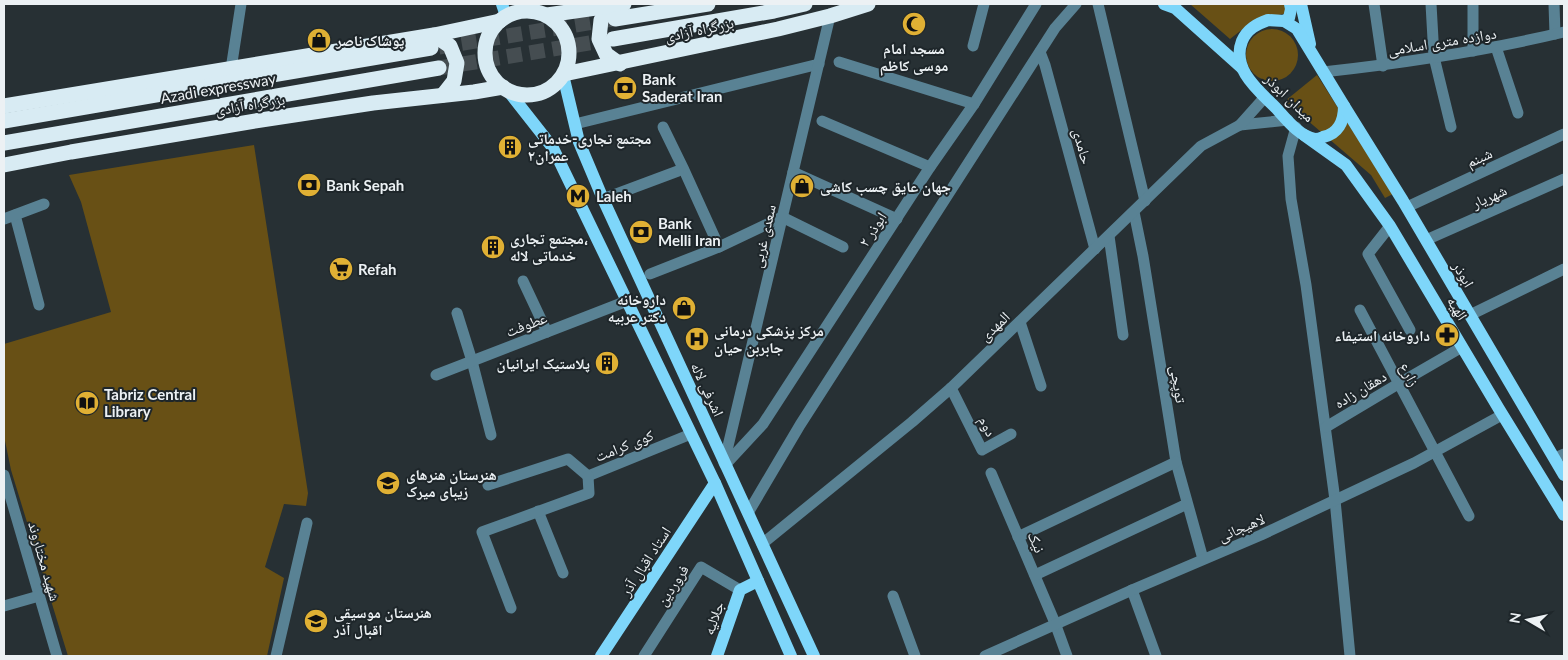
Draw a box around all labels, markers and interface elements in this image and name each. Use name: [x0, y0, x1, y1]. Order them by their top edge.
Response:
mosque icon: مسجد امام موسی کاظم: [901, 11, 927, 37]
street label: بزرگراه آزادی: [663, 13, 736, 47]
street label: دوازده متری اسلامی: [1386, 24, 1498, 60]
shop icon: پوشاک ناصر: [306, 27, 332, 53]
place label: پوشاک ناصر: [335, 31, 404, 50]
place label: مسجد امام موسی کاظم: [880, 39, 948, 76]
street label: میدان ابوذر: [1259, 68, 1319, 127]
street label: Azadi expressway: [159, 69, 277, 107]
place label: Bank Saderat Iran: [642, 70, 722, 105]
bank icon: Bank Saderat Iran: [612, 75, 638, 101]
street label: بزرگراه آزادی: [214, 90, 286, 120]
street label: حامدی: [1068, 126, 1097, 167]
place label: مجتمع تجاری-خدماتی عمران۲: [528, 129, 651, 165]
building icon: مجتمع تجاری-خدماتی عمران۲: [497, 134, 523, 160]
street label: شبنم: [1463, 143, 1496, 173]
bank icon: Bank Sepah: [296, 172, 322, 198]
shop icon: جهان عایق چسب کاشی: [789, 173, 815, 199]
place label: Bank Sepah: [326, 176, 404, 194]
place label: جهان عایق چسب کاشی: [820, 177, 951, 196]
street label: شهریار: [1468, 180, 1510, 213]
metro station icon: Laleh: [565, 183, 591, 209]
place label: Laleh: [596, 187, 632, 205]
street label: سعدی غربی: [747, 202, 781, 270]
street label: ابوذر ۲: [854, 208, 891, 250]
place label: Bank Melli Iran: [658, 214, 721, 249]
bank icon: Bank Melli Iran: [628, 219, 654, 245]
place label: مجتمع تجاری، خدماتی لاله: [510, 229, 588, 265]
building icon: مجتمع تجاری، خدماتی لاله: [480, 234, 506, 260]
supermarket icon: Refah: [328, 256, 354, 282]
street label: ابوذر: [1448, 257, 1478, 291]
place label: Refah: [358, 260, 396, 278]
place label: داروخانه دکتر عربیه: [608, 290, 666, 326]
street label: الهیه: [1443, 293, 1472, 324]
shop icon: داروخانه دکتر عربیه: [671, 295, 697, 321]
street label: المهدی: [975, 307, 1014, 346]
street label: عطوفت: [503, 308, 550, 341]
place label: مرکز پزشکی درمانی جابربن حیان: [714, 321, 824, 357]
pharmacy icon: داروخانه استیفاء: [1434, 322, 1460, 348]
hospital icon: مرکز پزشکی درمانی جابربن حیان: [684, 326, 710, 352]
place label: داروخانه استیفاء: [1334, 326, 1430, 344]
building icon: پلاستیک ایرانیان: [594, 350, 620, 376]
place label: پلاستیک ایرانیان: [496, 354, 590, 373]
street label: اشرفی لاله: [686, 359, 728, 420]
street label: زارع: [1395, 359, 1424, 390]
street label: توپچی: [1165, 364, 1191, 405]
street label: دهقان زاده: [1331, 366, 1390, 413]
place label: Tabriz Central Library: [104, 385, 196, 420]
library icon: Tabriz Central Library: [74, 390, 100, 416]
street label: دوم: [974, 413, 1001, 440]
street label: کوی کرامت: [592, 425, 657, 467]
place label: هنرستان هنرهای زیبای میرک: [406, 465, 497, 501]
school or university icon: هنرستان هنرهای زیبای میرک: [375, 470, 401, 496]
street label: لاهیجانی: [1215, 509, 1268, 547]
street label: شهید مختاروند: [24, 519, 65, 603]
street label: استاد اقبال آذر: [615, 523, 676, 601]
street label: نیک: [1024, 529, 1049, 555]
street label: فروردین: [652, 561, 694, 610]
north arrow: [1503, 595, 1553, 645]
street label: جلالیه: [699, 598, 728, 637]
place label: هنرستان موسیقی اقبال آذر: [333, 603, 432, 639]
school or university icon: هنرستان موسیقی اقبال آذر: [303, 608, 329, 634]
text: N: [1505, 611, 1524, 625]

